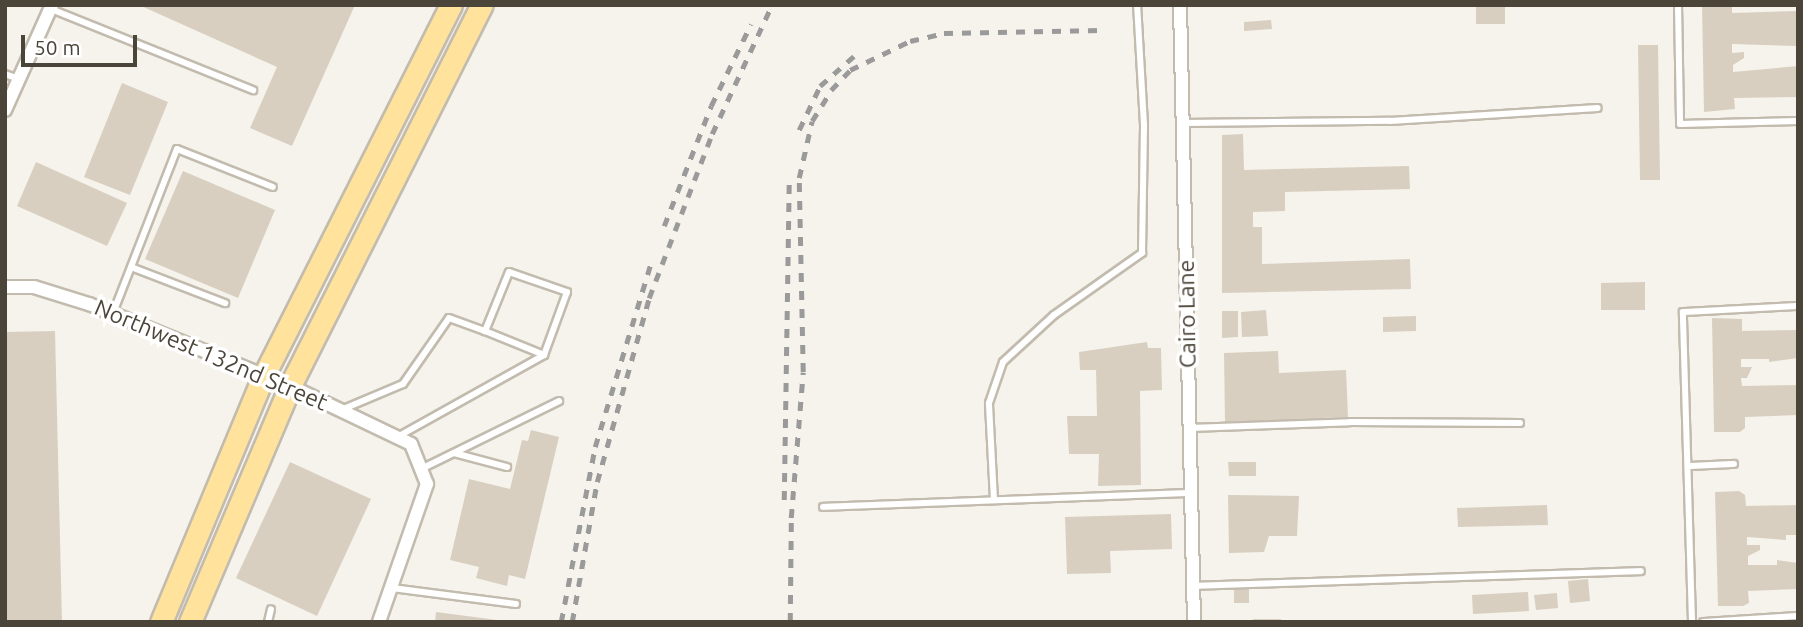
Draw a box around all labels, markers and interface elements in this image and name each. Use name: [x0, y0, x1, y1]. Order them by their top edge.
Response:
scale bar: [24, 21, 140, 65]
text: 50 m: [34, 35, 81, 59]
street label: Cairo Lane: [1172, 260, 1202, 368]
street label: Northwest 132nd Street: [90, 293, 332, 417]

